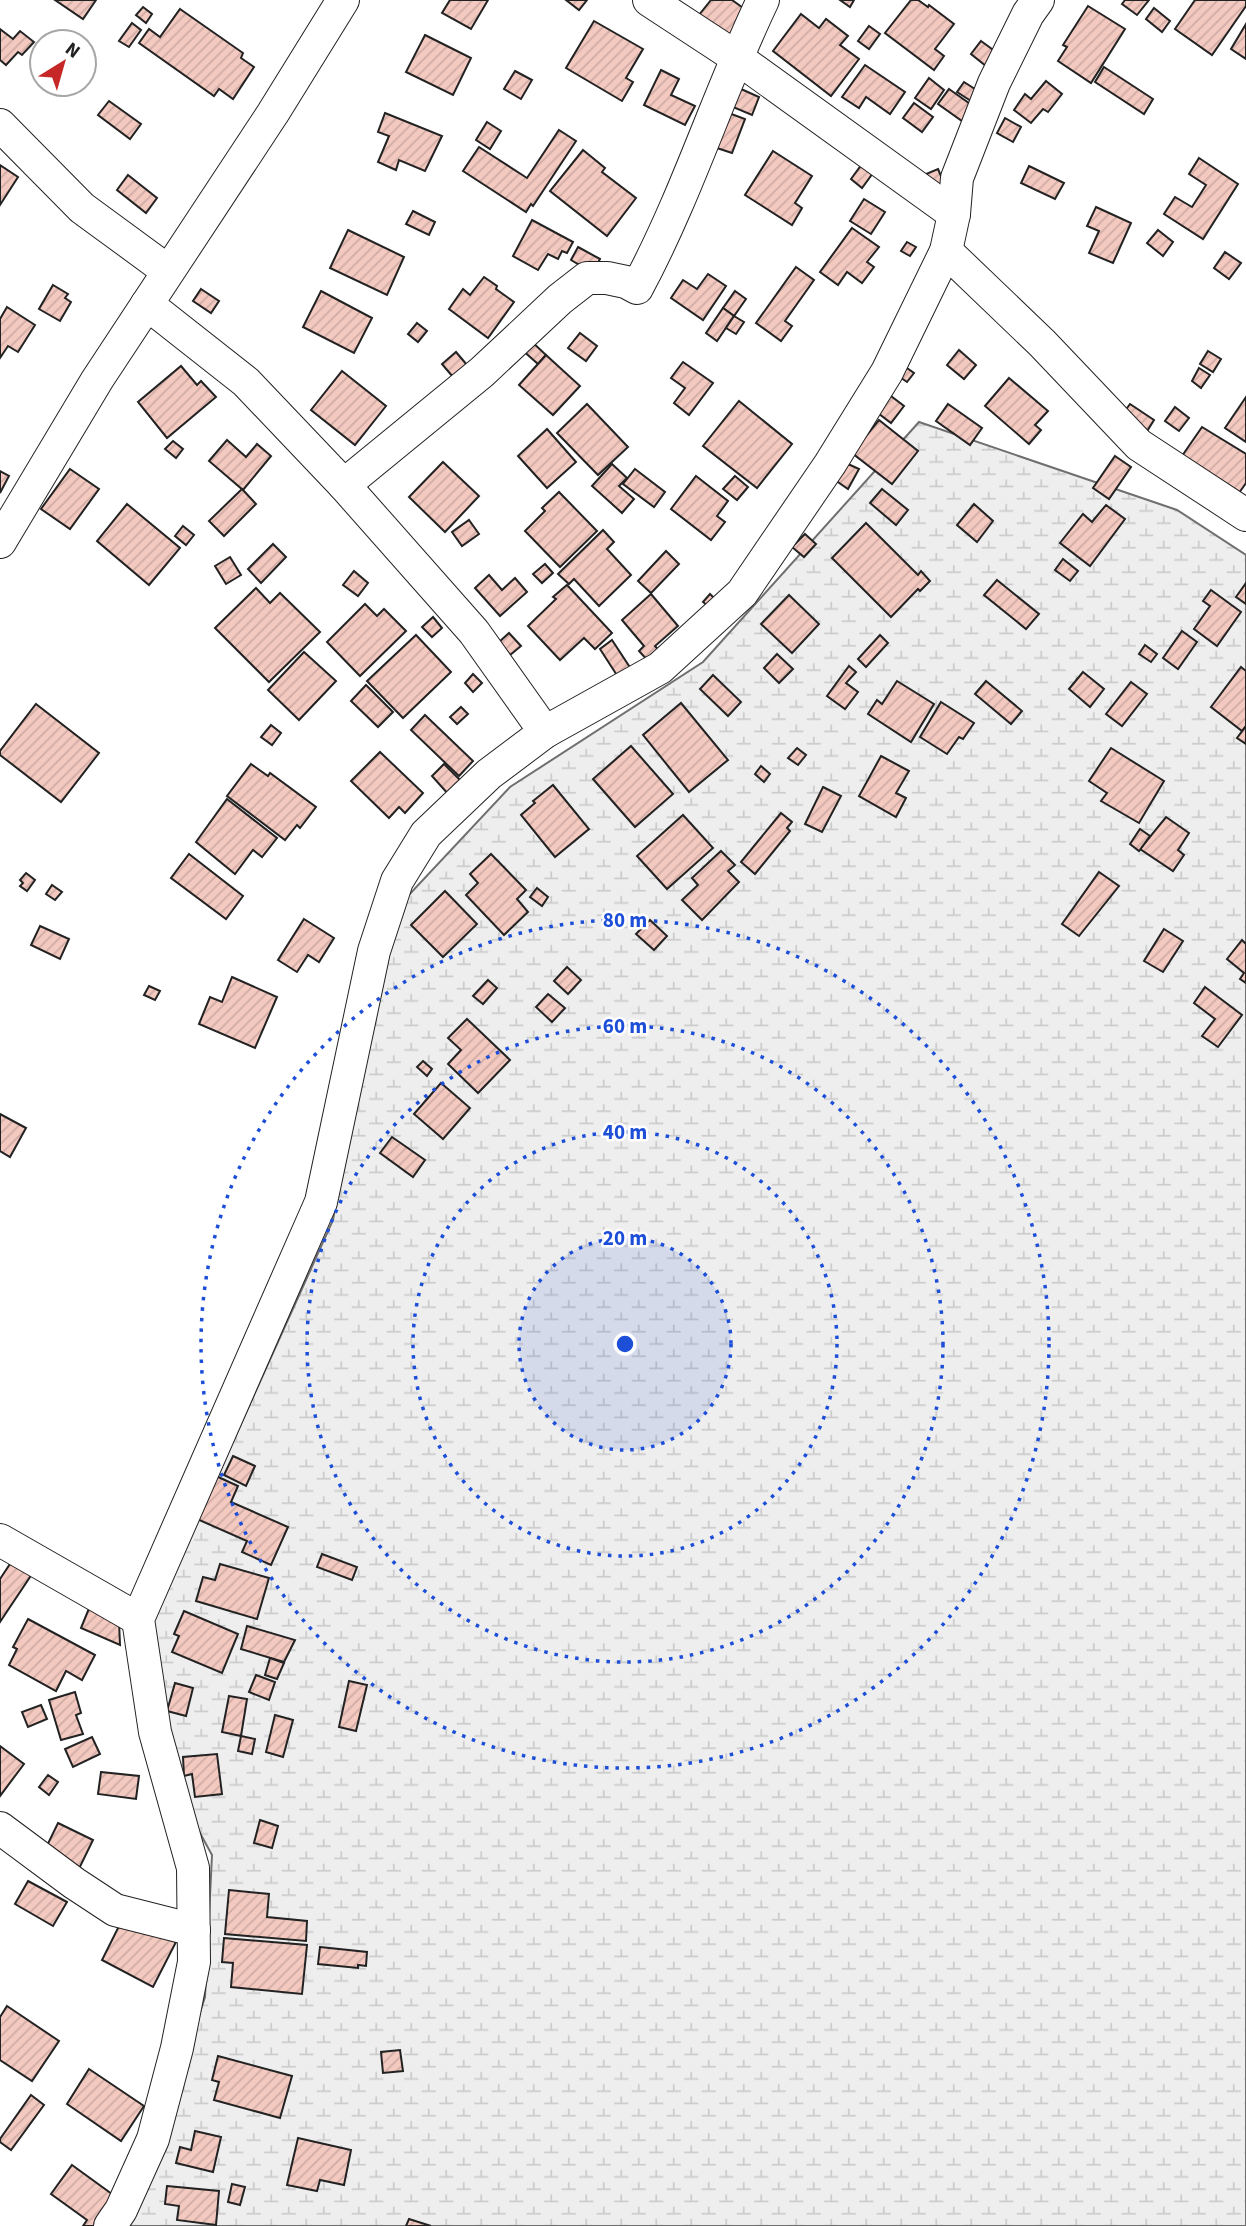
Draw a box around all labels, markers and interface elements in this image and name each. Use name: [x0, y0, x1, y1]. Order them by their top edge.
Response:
north arrow: [28, 28, 98, 98]
text: N: [59, 36, 86, 65]
text: 80 m: [603, 905, 647, 935]
text: 60 m: [603, 1011, 647, 1041]
text: 40 m: [603, 1117, 647, 1147]
text: 20 m: [603, 1223, 647, 1253]
centre of rings: [613, 1332, 637, 1356]

